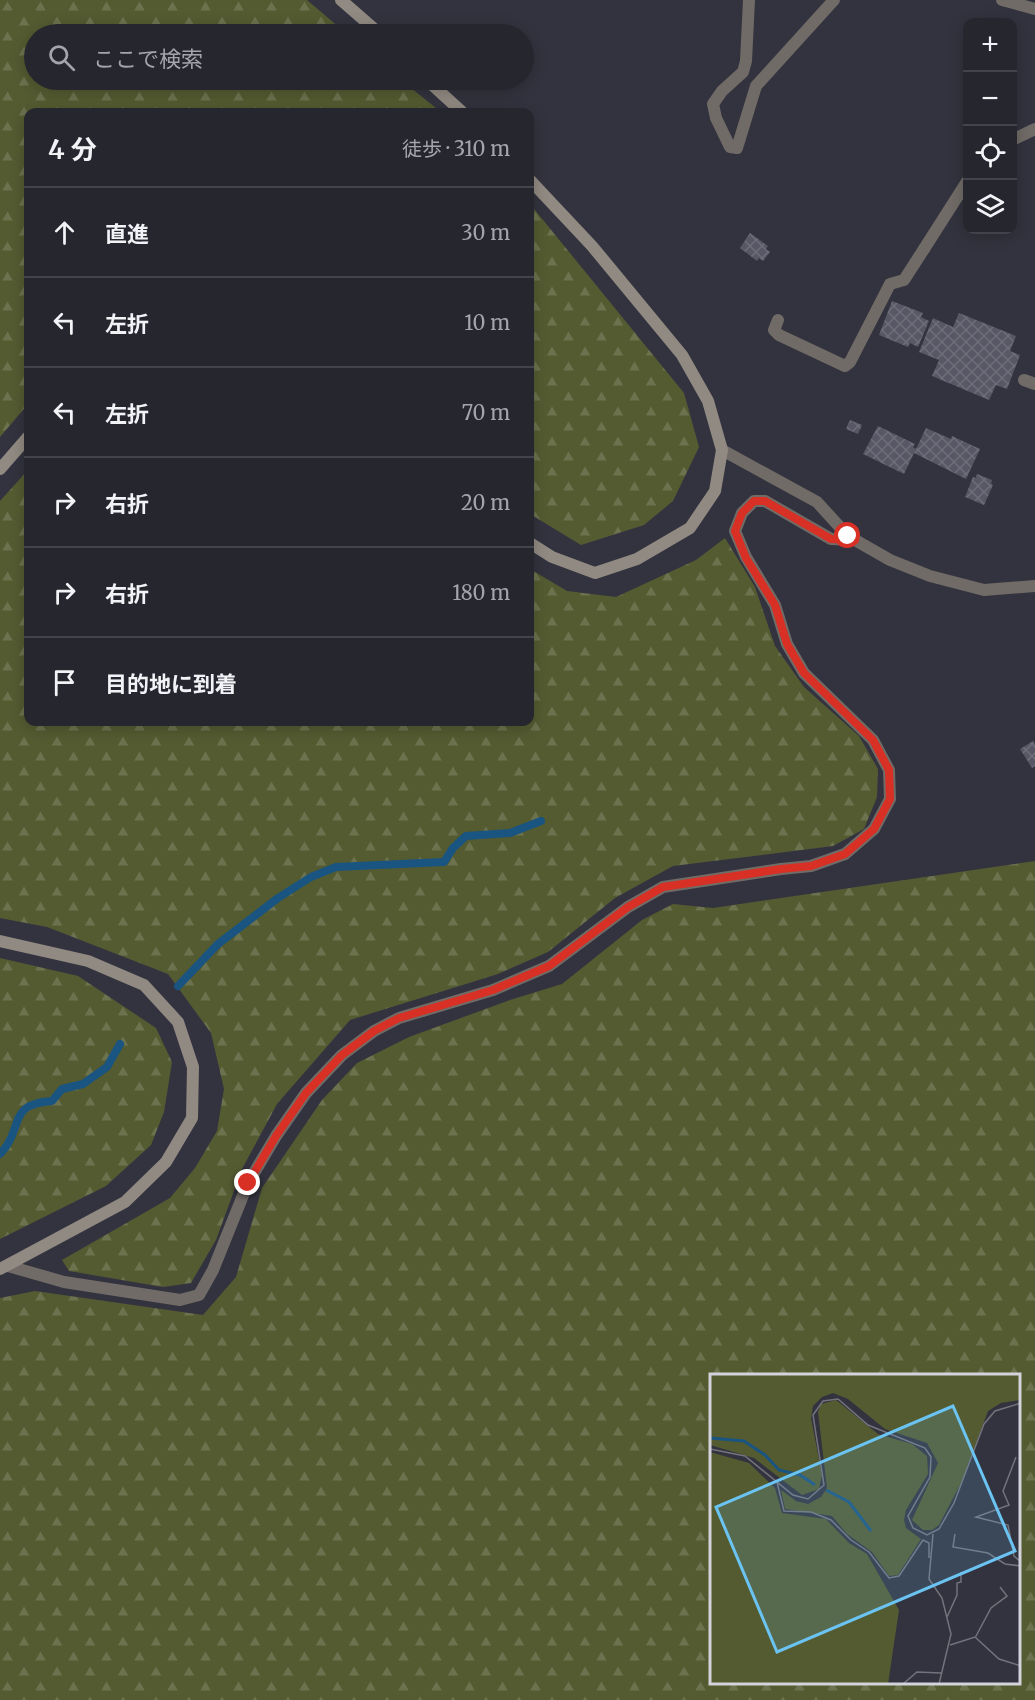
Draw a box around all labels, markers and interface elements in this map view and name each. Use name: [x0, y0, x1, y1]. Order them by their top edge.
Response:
map controls: [963, 18, 1017, 234]
button: +: [963, 18, 1017, 72]
search box: [24, 24, 534, 90]
icon: search: [45, 41, 78, 74]
text: ここで検索: [93, 45, 203, 73]
button: −: [963, 72, 1017, 126]
button: locate: [963, 126, 1017, 180]
text: 4 分: [48, 133, 97, 166]
text: 徒歩 · 310 m: [402, 136, 510, 161]
button: layers: [963, 180, 1017, 234]
icon: ahead: [48, 216, 81, 249]
text: 直進: [105, 220, 149, 248]
text: 30 m: [461, 220, 510, 245]
icon: left: [48, 306, 81, 339]
text: 左折: [105, 310, 149, 338]
text: 10 m: [464, 310, 510, 335]
icon: left: [48, 396, 81, 429]
text: 左折: [105, 400, 149, 428]
text: 70 m: [462, 400, 510, 425]
icon: right: [48, 486, 81, 519]
text: 右折: [105, 490, 149, 518]
text: 20 m: [461, 490, 510, 515]
route start: [834, 522, 860, 548]
icon: right: [48, 576, 81, 609]
text: 右折: [105, 580, 149, 608]
text: 180 m: [452, 580, 510, 605]
icon: arrive: [48, 666, 81, 699]
text: 目的地に到着: [105, 670, 237, 698]
route end: [234, 1169, 260, 1195]
inset map: [710, 1374, 1020, 1685]

